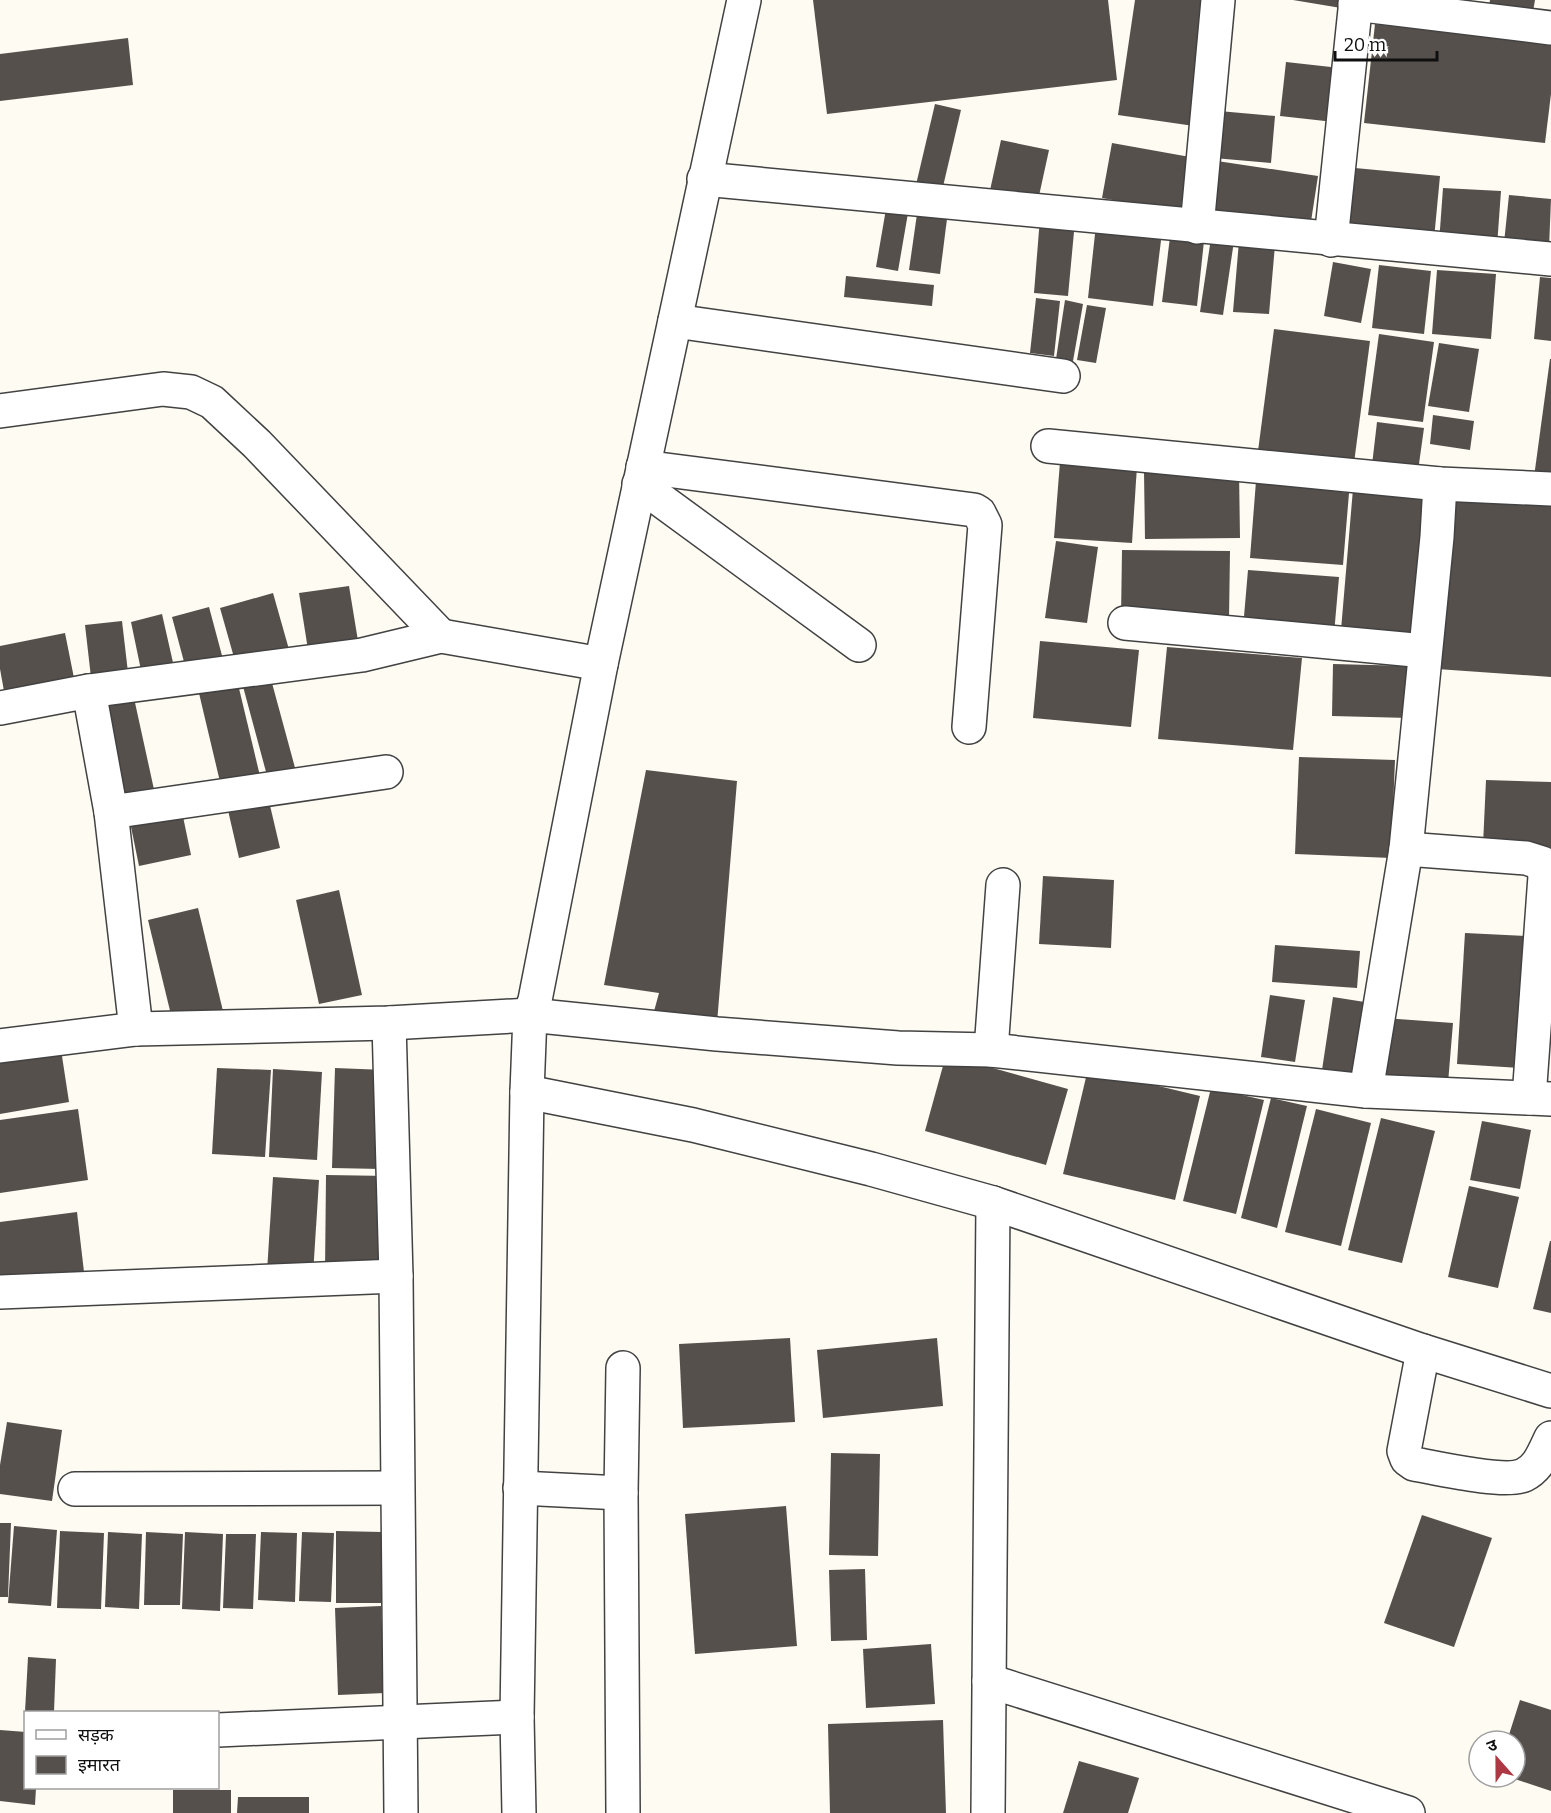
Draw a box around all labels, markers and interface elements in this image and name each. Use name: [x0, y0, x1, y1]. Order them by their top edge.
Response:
scale bar: [1335, 24, 1437, 62]
text: 20 m: [1344, 34, 1386, 56]
legend: [24, 1711, 219, 1789]
text: सड़क: [78, 1724, 115, 1746]
north arrow: [1467, 1729, 1527, 1789]
text: उ: [1484, 1735, 1500, 1756]
text: इमारत: [78, 1754, 121, 1776]

